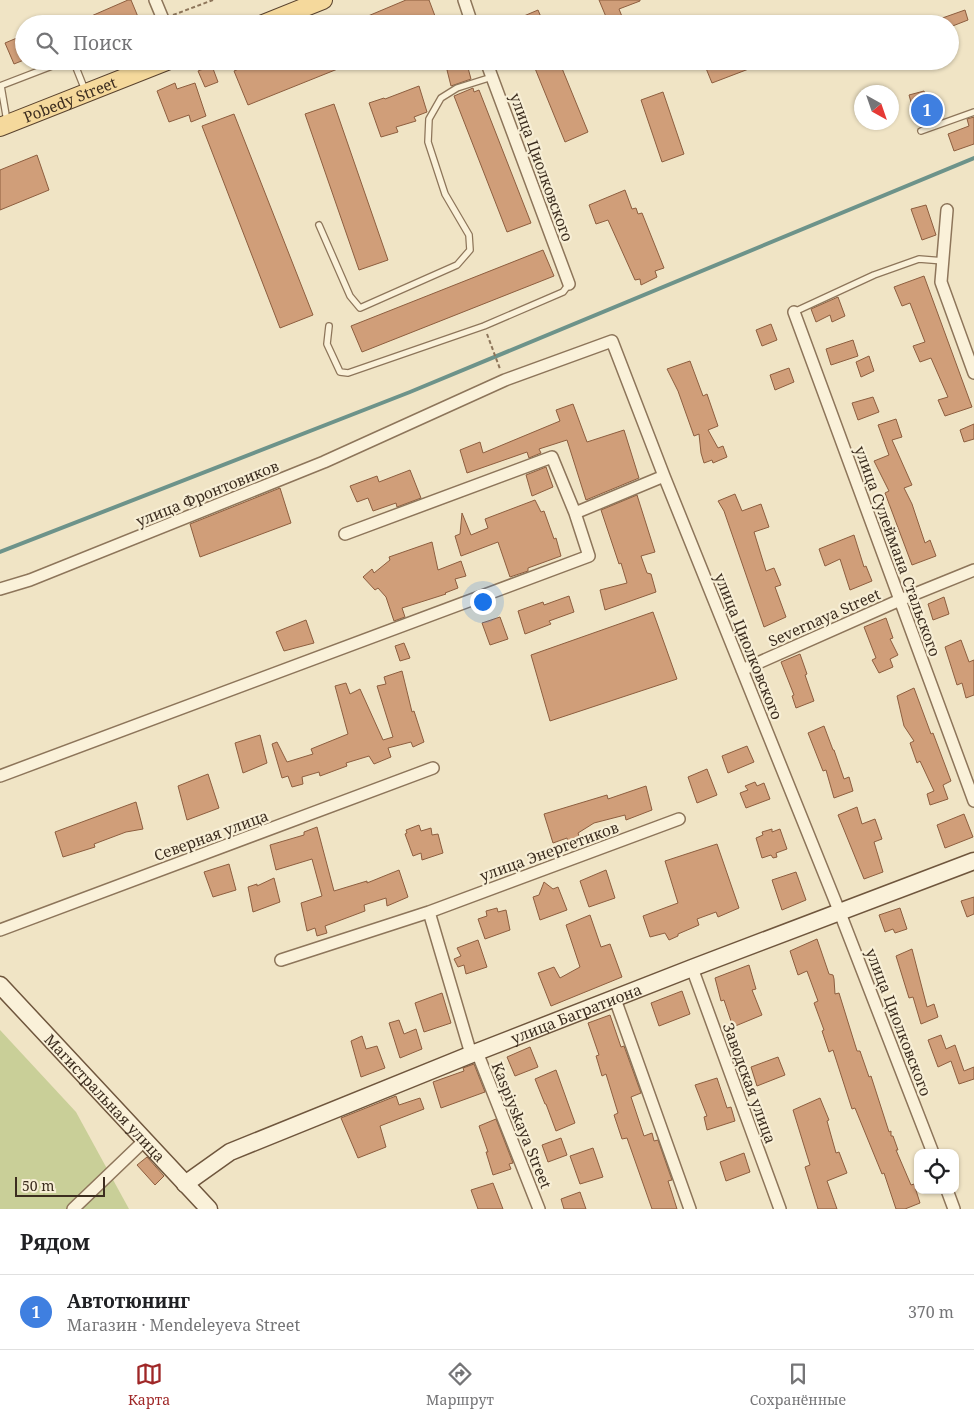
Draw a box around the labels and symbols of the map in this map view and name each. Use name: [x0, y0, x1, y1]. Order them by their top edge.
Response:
street label: Pobedy Street: [20, 72, 119, 127]
north arrow: [854, 85, 899, 130]
street label: улица Циолковского: [506, 90, 578, 244]
pin: 1: [911, 91, 943, 129]
street label: улица Сулеймана Стальского: [851, 443, 945, 659]
street label: улица Фронтовиков: [133, 455, 281, 531]
street label: улица Циолковского: [710, 570, 788, 722]
street label: Severnaya Street: [765, 583, 883, 651]
your location: [470, 589, 496, 615]
street label: Северная улица: [151, 805, 271, 865]
street label: улица Энергетиков: [477, 817, 621, 885]
street label: улица Циолковского: [862, 945, 936, 1099]
street label: улица Багратиона: [508, 979, 644, 1048]
street label: Заводская улица: [719, 1020, 781, 1146]
street label: Магистральная улица: [40, 1029, 170, 1166]
street label: Kaspiyskaya Street: [488, 1059, 556, 1191]
scale bar: [15, 1174, 105, 1197]

